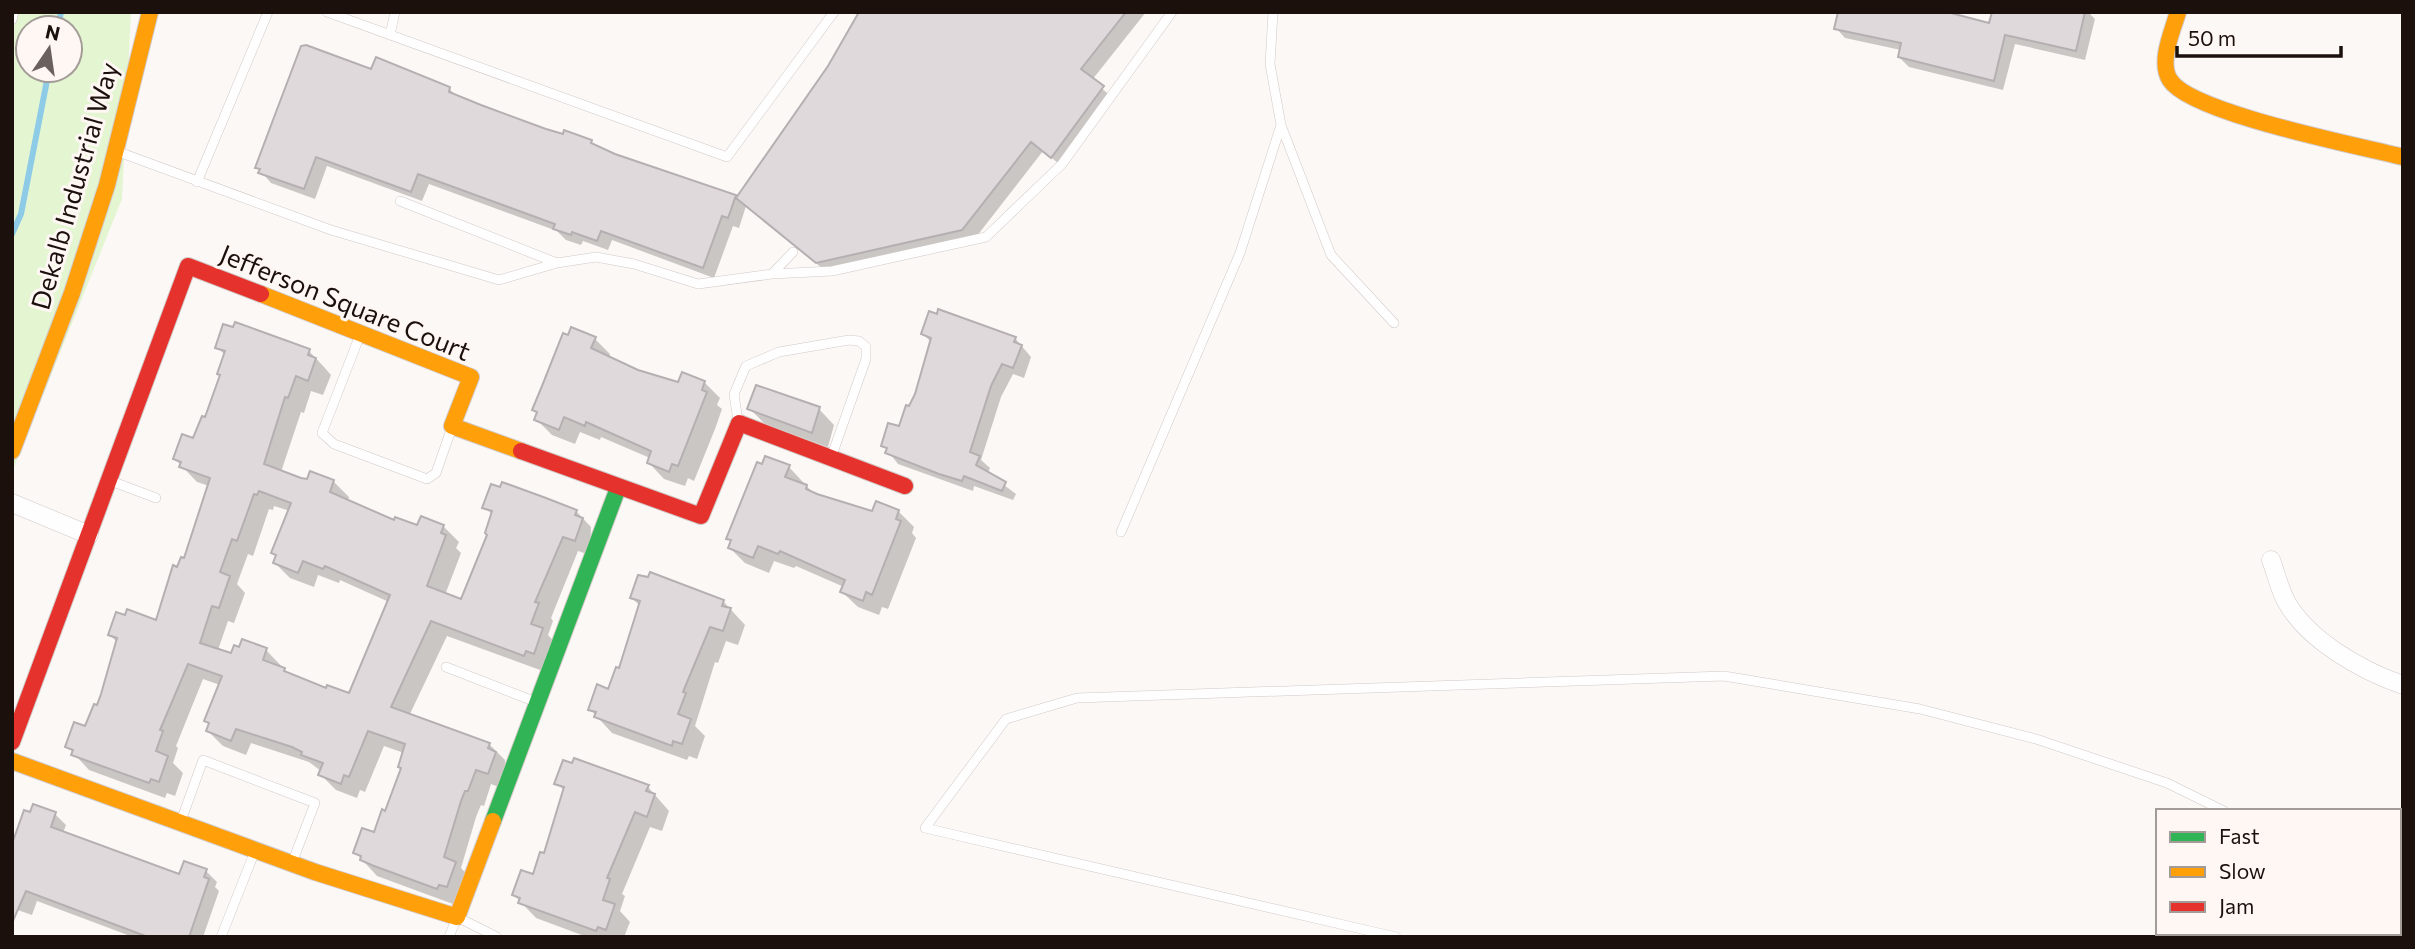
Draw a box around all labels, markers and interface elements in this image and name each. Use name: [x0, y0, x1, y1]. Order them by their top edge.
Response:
north arrow: [14, 14, 84, 84]
scale bar: [2177, 14, 2342, 58]
text: N: [43, 19, 62, 45]
text: 50 m: [2188, 25, 2236, 50]
street label: Dekalb Industrial Way: [23, 58, 124, 313]
street label: Jefferson Square Court: [216, 237, 475, 366]
legend: [2156, 809, 2401, 935]
text: Fast: [2219, 823, 2260, 848]
text: Slow: [2219, 858, 2266, 883]
text: Jam: [2219, 893, 2254, 918]

